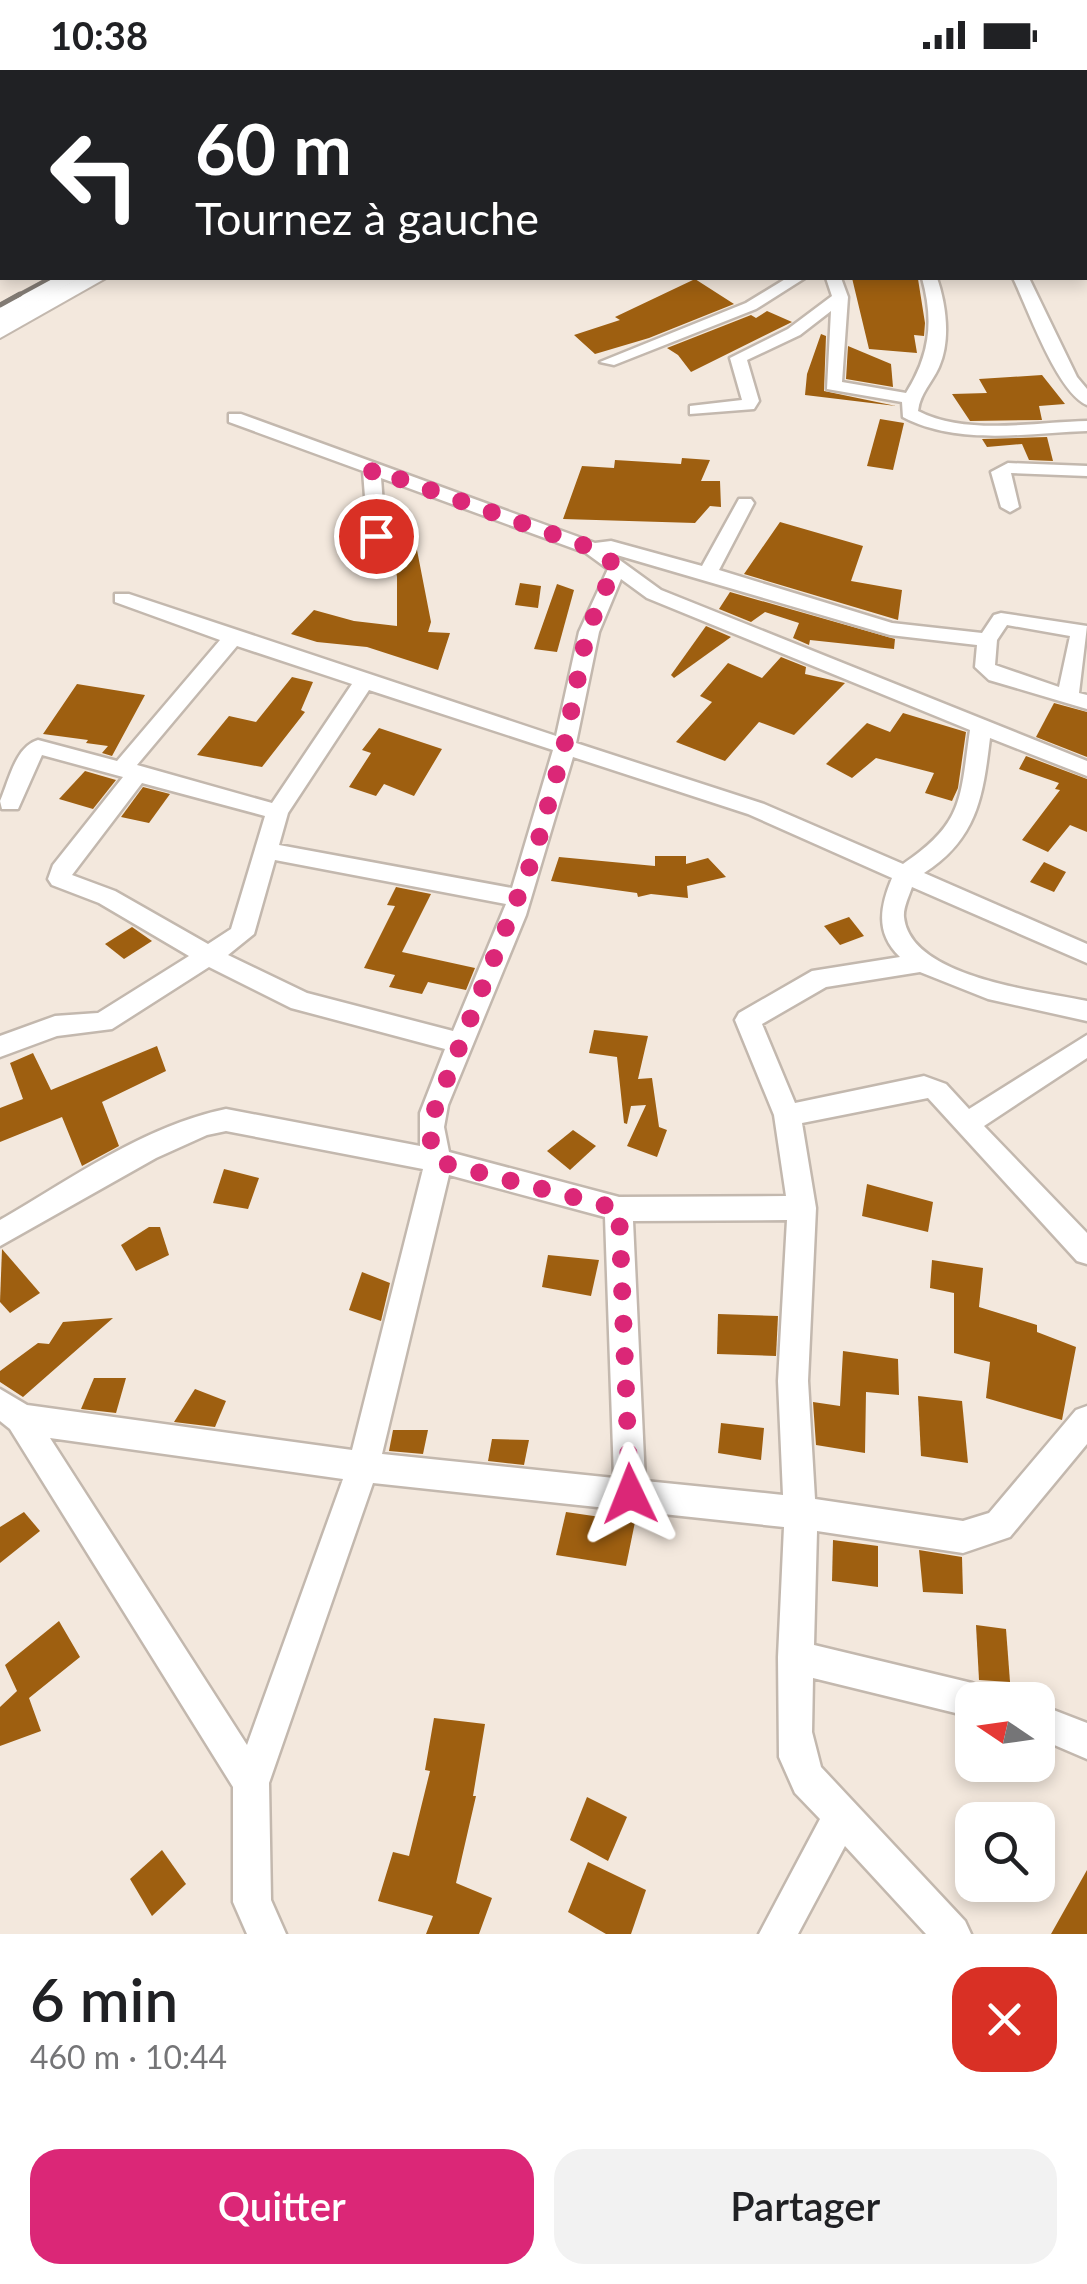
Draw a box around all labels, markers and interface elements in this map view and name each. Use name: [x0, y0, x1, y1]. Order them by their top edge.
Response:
text: 10:38: [50, 12, 148, 58]
text: 60 m: [195, 106, 352, 190]
icon: left: [30, 110, 160, 240]
text: Tournez à gauche: [195, 191, 539, 245]
pin: [334, 494, 419, 579]
icon: arrive: [349, 509, 404, 564]
position arrow: [578, 1442, 682, 1546]
north arrow: [955, 1682, 1055, 1782]
map controls: [955, 1682, 1055, 1902]
button: search: [955, 1802, 1055, 1902]
text: 6 min: [30, 1963, 178, 2035]
button: close: [952, 1967, 1057, 2072]
text: 460 m · 10:44: [30, 2037, 227, 2076]
button: Quitter: [30, 2149, 534, 2264]
button: Partager: [554, 2149, 1057, 2264]

